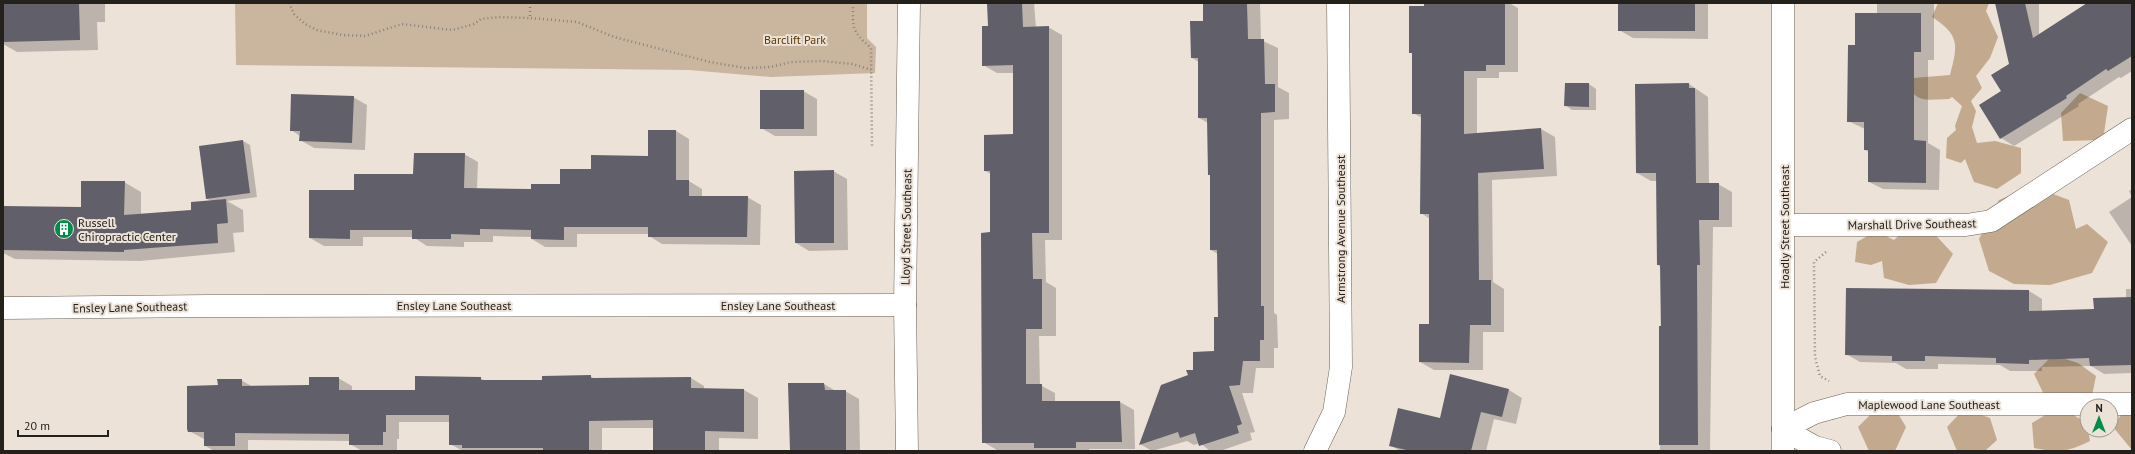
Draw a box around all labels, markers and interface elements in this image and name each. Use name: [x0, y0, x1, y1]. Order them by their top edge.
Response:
park label: Barclift Park: [764, 32, 826, 47]
street label: Armstrong Avenue Southeast: [1333, 155, 1348, 303]
street label: Hoadly Street Southeast: [1777, 165, 1792, 289]
street label: Lloyd Street Southeast: [897, 169, 915, 285]
place label: Russell Chiropractic Center: [78, 215, 176, 244]
street label: Marshall Drive Southeast: [1848, 215, 1976, 233]
building icon: Russell Chiropractic Center: [53, 218, 75, 240]
street label: Ensley Lane Southeast: [397, 298, 511, 313]
street label: Ensley Lane Southeast: [721, 298, 835, 313]
street label: Ensley Lane Southeast: [73, 299, 187, 315]
street label: Maplewood Lane Southeast: [1858, 397, 2000, 412]
north arrow: [2079, 398, 2119, 438]
text: N: [2095, 401, 2103, 415]
scale bar: [18, 412, 108, 438]
text: 20 m: [24, 418, 50, 433]

